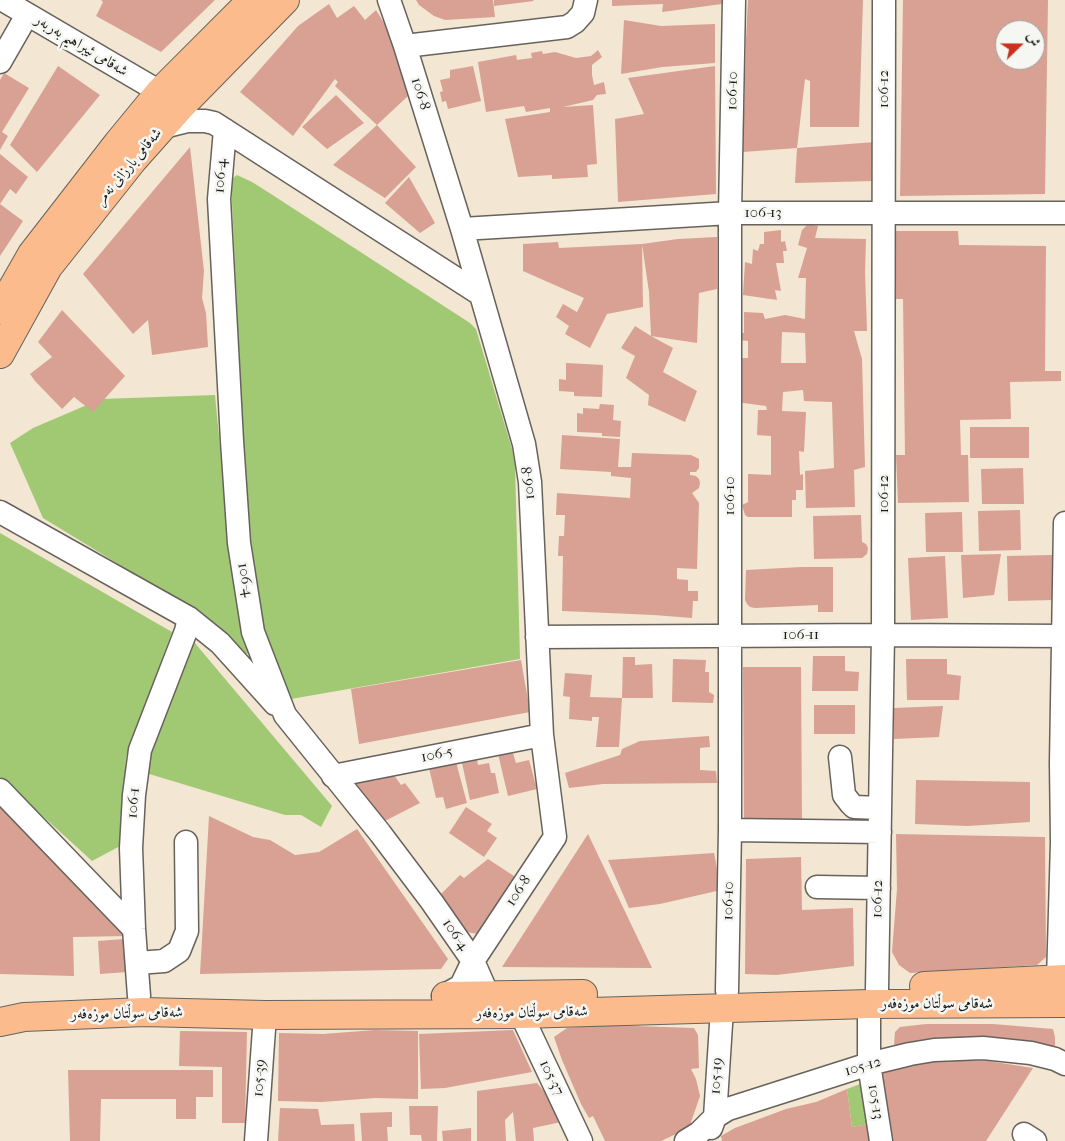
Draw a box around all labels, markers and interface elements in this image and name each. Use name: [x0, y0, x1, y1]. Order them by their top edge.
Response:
street label: شەقامی ئیبراهیم بەربەر: [31, 11, 131, 81]
north arrow: [995, 20, 1045, 70]
text: ش: [1023, 30, 1044, 49]
street label: 106-12: [875, 70, 893, 108]
street label: 106-10: [724, 71, 742, 111]
street label: 106-8: [407, 76, 433, 112]
street label: شەقامی بارزانی نەمر: [92, 125, 166, 209]
street label: 106-4: [211, 158, 231, 194]
street label: 106-13: [744, 204, 782, 222]
street label: 106-8: [519, 466, 539, 500]
street label: 106-12: [875, 475, 893, 513]
street label: 106-10: [721, 476, 739, 516]
street label: 106-4: [233, 561, 257, 599]
street label: 106-11: [783, 626, 819, 644]
street label: 106-5: [420, 743, 454, 767]
street label: 106-1: [124, 787, 144, 819]
street label: 106-8: [502, 872, 536, 910]
street label: 106-12: [869, 880, 887, 918]
street label: 106-10: [720, 881, 738, 921]
street label: 106-4: [438, 916, 472, 954]
street label: شەقامی سوڵتان موزەفەر: [881, 995, 993, 1013]
street label: شەقامی سوڵتان موزەفەر: [476, 1003, 588, 1023]
street label: شەقامی سوڵتان موزەفەر: [71, 1004, 183, 1024]
street label: 105-12: [843, 1053, 883, 1081]
street label: 105-37: [535, 1057, 567, 1099]
street label: 105-19: [707, 1057, 727, 1095]
street label: 105-39: [250, 1058, 270, 1098]
street label: 105-13: [863, 1083, 887, 1121]

